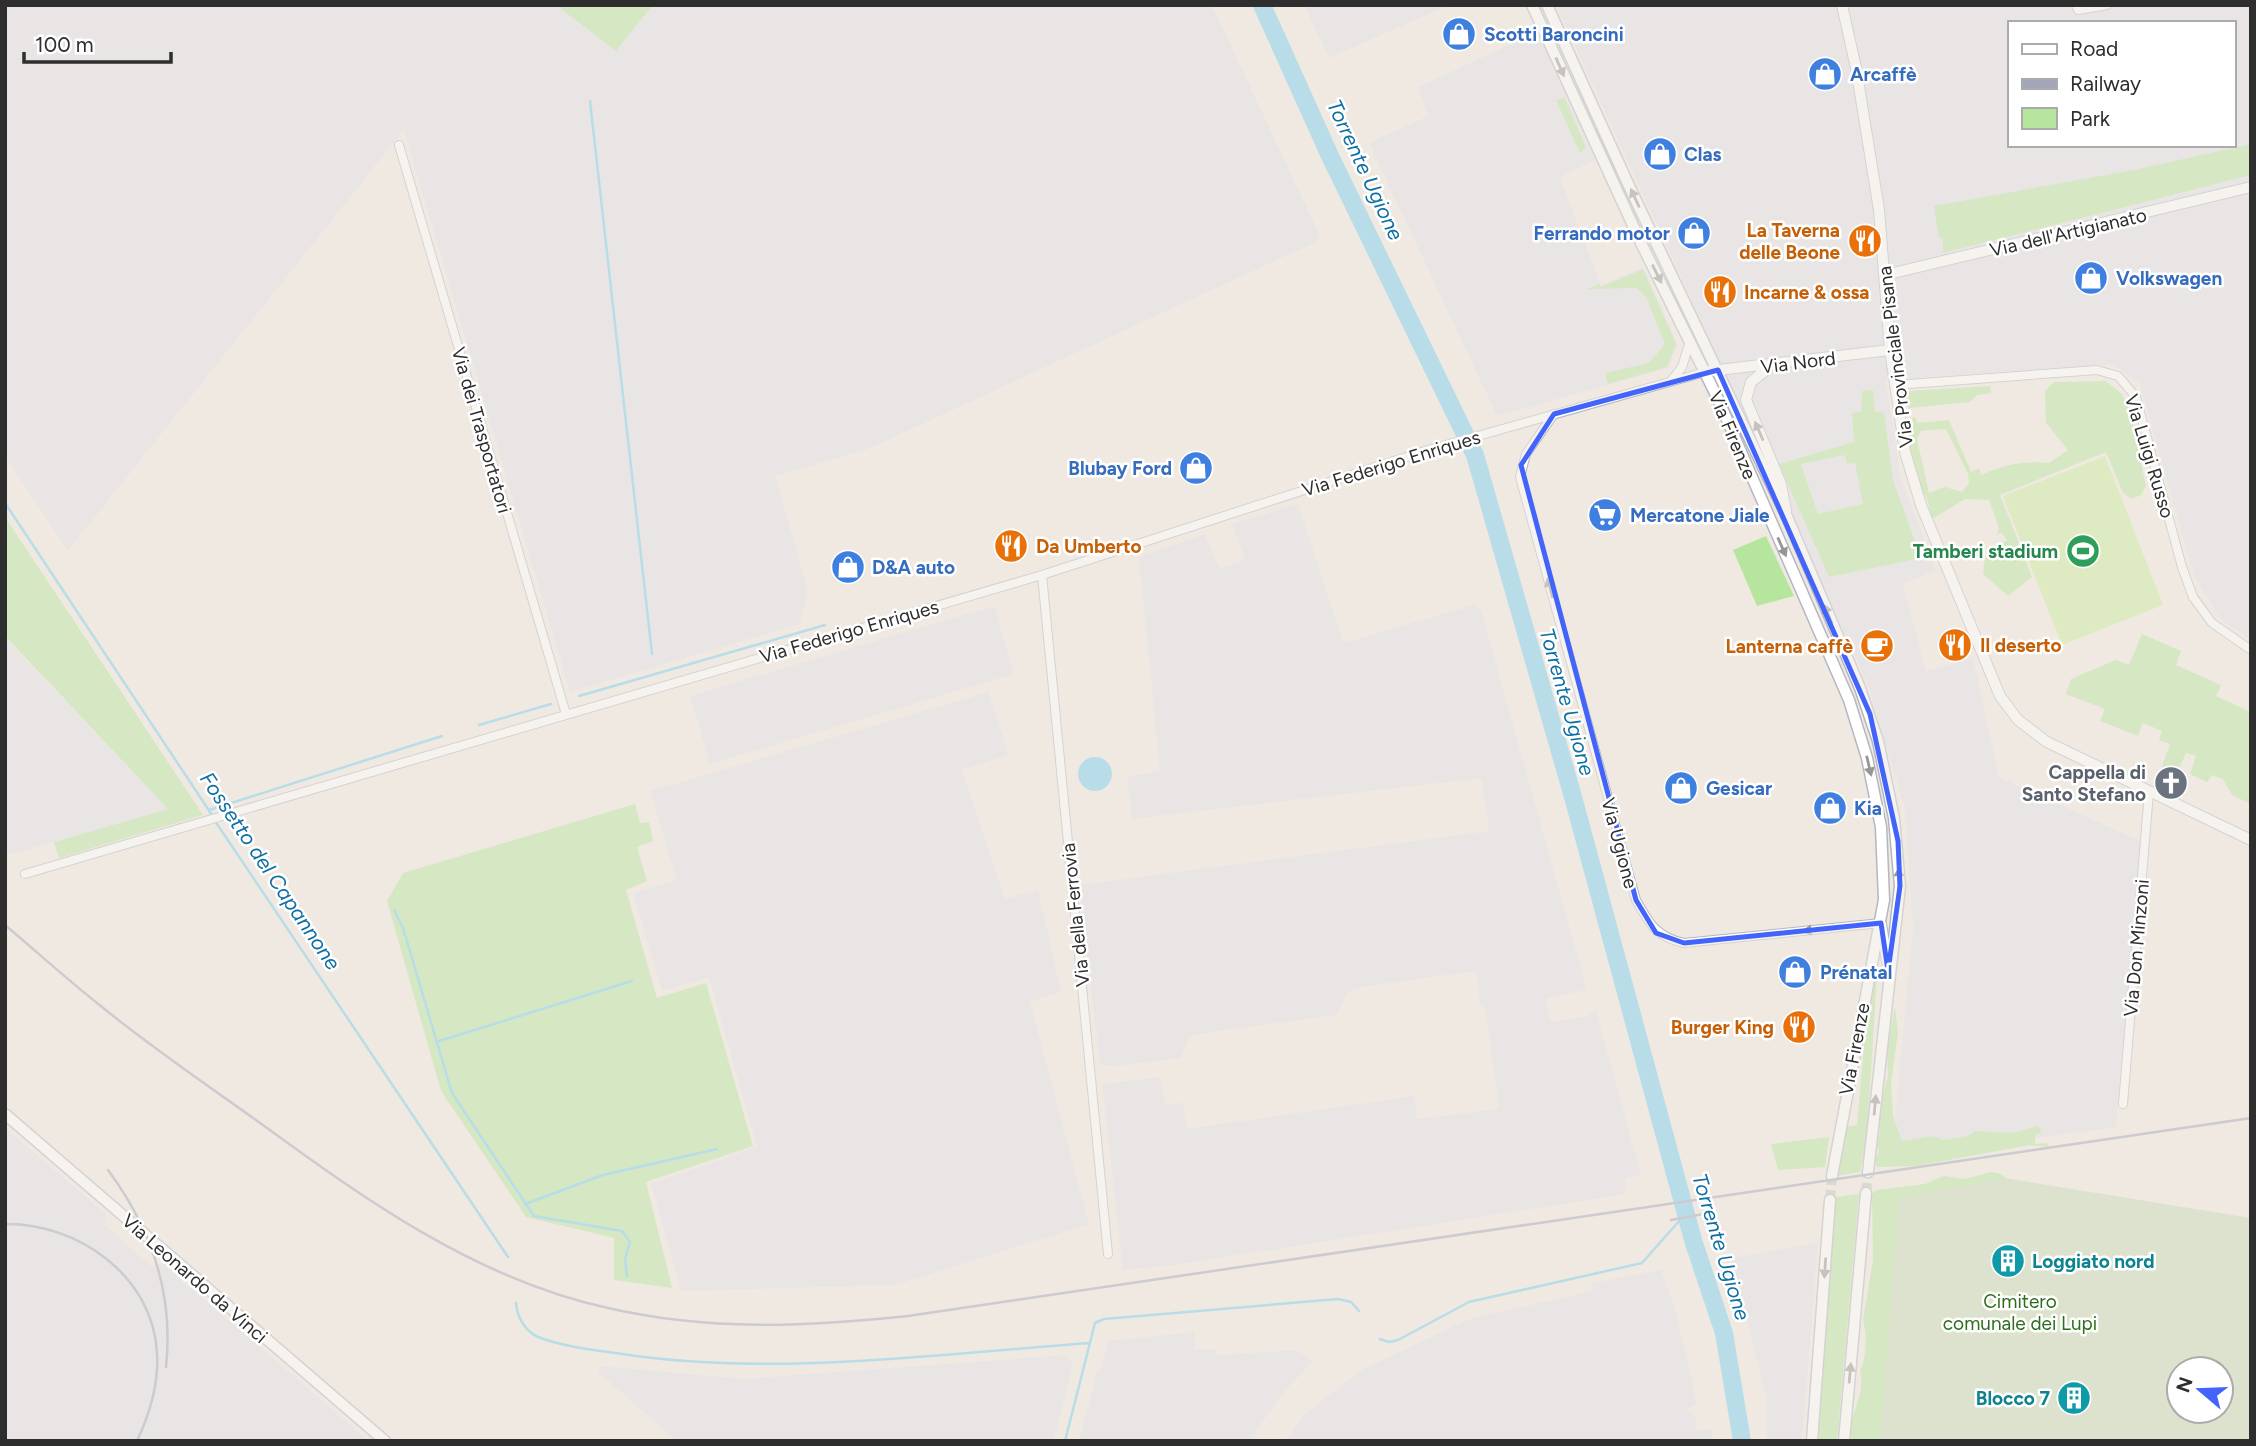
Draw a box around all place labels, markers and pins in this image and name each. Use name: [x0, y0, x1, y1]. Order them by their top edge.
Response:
shop icon: Scotti Baroncini: [1440, 15, 1478, 53]
place label: Scotti Baroncini: [1484, 23, 1624, 46]
shop icon: Arcaffè: [1806, 55, 1844, 93]
place label: Arcaffè: [1850, 63, 1917, 86]
shop icon: Clas: [1641, 135, 1679, 173]
place label: Clas: [1684, 143, 1722, 166]
shop icon: Ferrando motor: [1675, 214, 1713, 252]
place label: La Taverna delle Beone: [1739, 219, 1840, 264]
place label: Ferrando motor: [1534, 222, 1670, 245]
restaurant icon: La Taverna delle Beone: [1846, 222, 1884, 260]
shop icon: Volkswagen: [2072, 259, 2110, 297]
place label: Volkswagen: [2116, 267, 2222, 290]
restaurant icon: Incarne & ossa: [1701, 273, 1739, 311]
place label: Incarne & ossa: [1744, 281, 1870, 304]
shop icon: Blubay Ford: [1177, 449, 1215, 487]
place label: Blubay Ford: [1068, 457, 1172, 480]
supermarket icon: Mercatone Jiale: [1586, 496, 1624, 534]
place label: Mercatone Jiale: [1630, 504, 1770, 527]
restaurant icon: Da Umberto: [992, 527, 1030, 565]
sports icon: Tamberi stadium: [2064, 532, 2102, 570]
place label: Da Umberto: [1036, 535, 1141, 558]
place label: Tamberi stadium: [1913, 540, 2058, 563]
shop icon: D&A auto: [829, 548, 867, 586]
place label: D&A auto: [872, 556, 955, 579]
restaurant icon: Il deserto: [1936, 626, 1974, 664]
cafe icon: Lanterna caffè: [1858, 627, 1896, 665]
place label: Il deserto: [1980, 634, 2062, 657]
place label: Lanterna caffè: [1725, 635, 1853, 658]
place label: Cappella di Santo Stefano: [2022, 761, 2146, 806]
church icon: Cappella di Santo Stefano: [2152, 764, 2190, 802]
shop icon: Gesicar: [1662, 769, 1700, 807]
place label: Gesicar: [1706, 777, 1772, 800]
shop icon: Kia: [1811, 789, 1849, 827]
place label: Kia: [1854, 797, 1882, 820]
shop icon: Prénatal: [1776, 953, 1814, 991]
place label: Prénatal: [1820, 961, 1892, 984]
restaurant icon: Burger King: [1780, 1008, 1818, 1046]
place label: Burger King: [1671, 1016, 1774, 1039]
building icon: Loggiato nord: [1989, 1242, 2027, 1280]
place label: Loggiato nord: [2032, 1250, 2155, 1273]
building icon: Blocco 7: [2055, 1379, 2093, 1417]
place label: Blocco 7: [1976, 1387, 2050, 1410]

